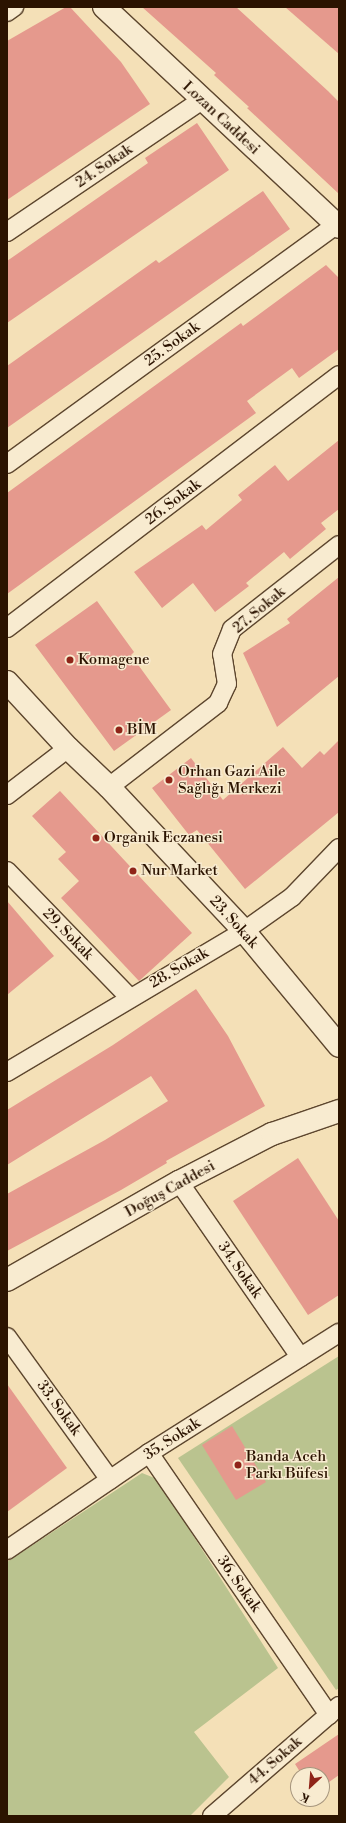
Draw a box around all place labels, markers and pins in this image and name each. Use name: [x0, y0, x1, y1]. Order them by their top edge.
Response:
place label: Komagene: [78, 651, 150, 669]
marker: Komagene: [65, 655, 75, 665]
place label: BİM: [127, 721, 156, 739]
marker: BİM: [114, 725, 124, 735]
place label: Orhan Gazi Aile Sağlığı Merkezi: [178, 762, 286, 797]
marker: Orhan Gazi Aile Sağlığı Merkezi: [163, 774, 175, 786]
place label: Organik Eczanesi: [104, 829, 223, 847]
marker: Organik Eczanesi: [91, 833, 101, 843]
place label: Nur Market: [141, 862, 218, 880]
marker: Nur Market: [128, 866, 138, 876]
place label: Banda Aceh Parkı Büfesi: [246, 1447, 329, 1482]
marker: Banda Aceh Parkı Büfesi: [233, 1460, 243, 1470]

